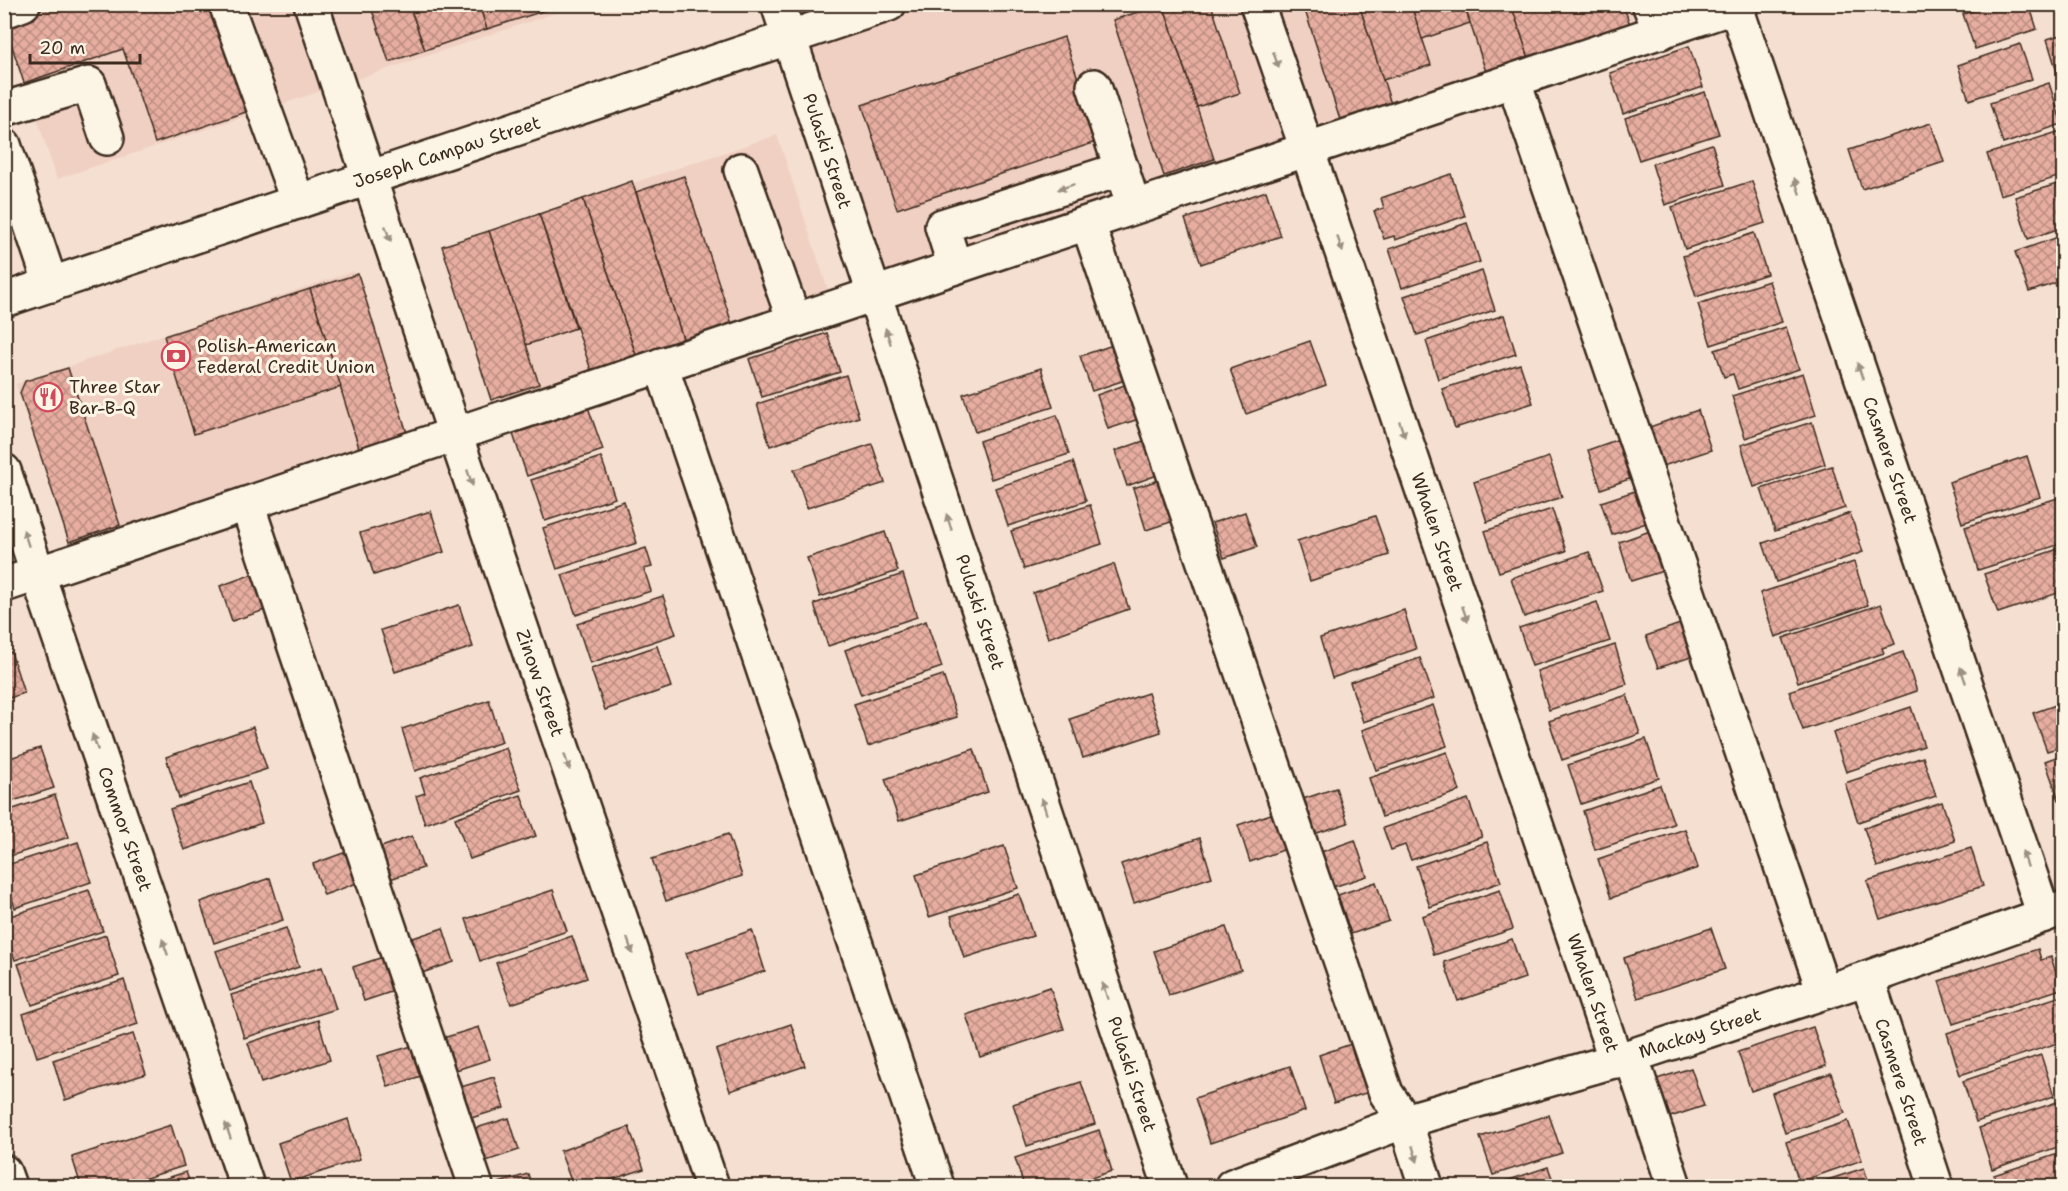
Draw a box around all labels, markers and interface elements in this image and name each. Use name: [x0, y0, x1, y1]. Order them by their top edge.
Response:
scale bar: [30, 27, 140, 65]
text: 20 m: [39, 36, 85, 60]
one-way arrow: [1272, 51, 1282, 69]
street label: Pulaski Street: [797, 90, 857, 212]
street label: Joseph Campau Street: [350, 110, 544, 194]
one-way arrow: [1792, 177, 1801, 195]
one-way arrow: [1057, 183, 1075, 192]
one-way arrow: [384, 225, 393, 243]
one-way arrow: [1335, 235, 1345, 253]
one-way arrow: [883, 327, 892, 345]
place label: Polish-American Federal Credit Union: [197, 334, 375, 379]
bank icon: Polish-American Federal Credit Union: [160, 340, 192, 372]
one-way arrow: [1854, 362, 1864, 380]
place label: Three Star Bar-B-Q: [69, 375, 161, 420]
restaurant icon: Three Star Bar-B-Q: [32, 381, 64, 413]
street label: Casmere Street: [1857, 393, 1923, 527]
one-way arrow: [1398, 420, 1408, 438]
one-way arrow: [466, 469, 475, 487]
street label: Whalen Street: [1405, 469, 1469, 595]
one-way arrow: [944, 513, 954, 531]
one-way arrow: [21, 529, 30, 547]
street label: Pulaski Street: [950, 551, 1010, 673]
one-way arrow: [1460, 605, 1470, 623]
street label: Zinow Street: [510, 626, 570, 740]
one-way arrow: [1957, 666, 1967, 684]
one-way arrow: [90, 733, 99, 751]
one-way arrow: [563, 753, 573, 771]
street label: Commor Street: [92, 763, 158, 895]
one-way arrow: [1039, 797, 1048, 815]
one-way arrow: [2020, 850, 2030, 868]
street label: Whalen Street: [1561, 930, 1625, 1056]
one-way arrow: [159, 938, 169, 956]
one-way arrow: [626, 938, 636, 956]
one-way arrow: [1100, 982, 1109, 1000]
street label: Mackay Street: [1636, 1002, 1764, 1064]
street label: Pulaski Street: [1102, 1013, 1162, 1135]
street label: Casmere Street: [1869, 1015, 1933, 1149]
one-way arrow: [222, 1122, 232, 1140]
one-way arrow: [1411, 1145, 1421, 1163]

